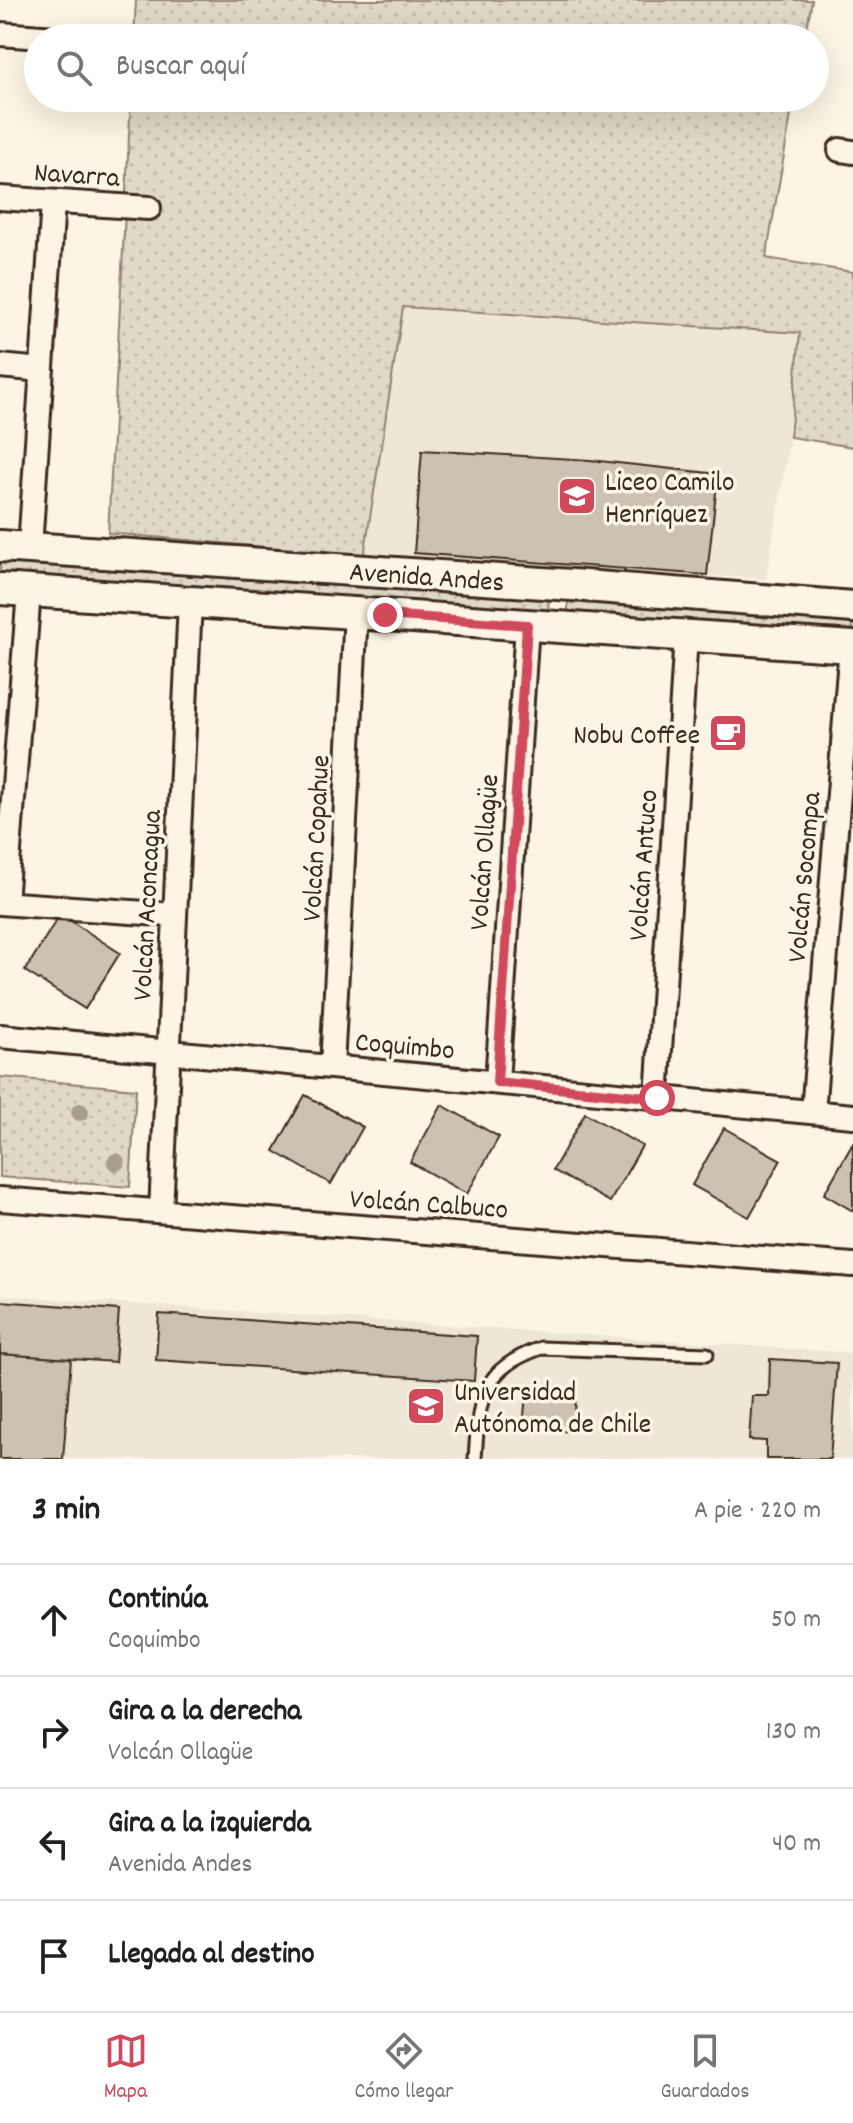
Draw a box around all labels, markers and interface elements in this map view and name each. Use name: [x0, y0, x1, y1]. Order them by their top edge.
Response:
search box: [24, 24, 829, 112]
icon: search: [52, 46, 96, 90]
text: Buscar aquí: [116, 47, 246, 90]
street label: Navarra: [33, 155, 122, 201]
place label: Liceo Camilo Henríquez: [605, 465, 734, 537]
school or university icon: Liceo Camilo Henríquez: [556, 475, 598, 517]
street label: Avenida Andes: [348, 555, 506, 605]
route end: [367, 597, 403, 633]
cafe icon: Nobu Coffee: [707, 712, 749, 754]
place label: Nobu Coffee: [573, 718, 700, 758]
street label: Volcán Copahue: [295, 754, 343, 923]
street label: Volcán Ollagüe: [462, 773, 512, 932]
street label: Volcán Antuco: [621, 788, 671, 942]
street label: Volcán Socompa: [780, 790, 834, 964]
street label: Volcán Aconcagua: [125, 808, 175, 1002]
street label: Coquimbo: [353, 1025, 456, 1073]
route start: [639, 1080, 675, 1116]
street label: Volcán Calbuco: [348, 1182, 509, 1232]
place label: Universidad Autónoma de Chile: [454, 1375, 651, 1447]
school or university icon: Universidad Autónoma de Chile: [405, 1385, 447, 1427]
text: 3 min: [32, 1487, 100, 1536]
text: A pie · 220 m: [694, 1493, 821, 1530]
text: Continúa: [108, 1580, 207, 1623]
icon: ahead: [32, 1598, 76, 1642]
text: 50 m: [771, 1602, 821, 1639]
text: Coquimbo: [108, 1623, 201, 1660]
text: Gira a la derecha: [108, 1692, 301, 1735]
icon: right: [32, 1710, 76, 1754]
text: 130 m: [766, 1714, 821, 1751]
text: Volcán Ollagüe: [108, 1735, 253, 1772]
text: Gira a la izquierda: [108, 1804, 311, 1847]
icon: left: [32, 1822, 76, 1866]
text: 40 m: [772, 1826, 821, 1863]
text: Avenida Andes: [108, 1847, 252, 1884]
icon: arrive: [32, 1934, 76, 1978]
text: Llegada al destino: [108, 1935, 315, 1978]
tab: Mapa: [104, 2029, 148, 2108]
tab: Cómo llegar: [355, 2029, 453, 2108]
tab: Guardados: [660, 2029, 749, 2108]

